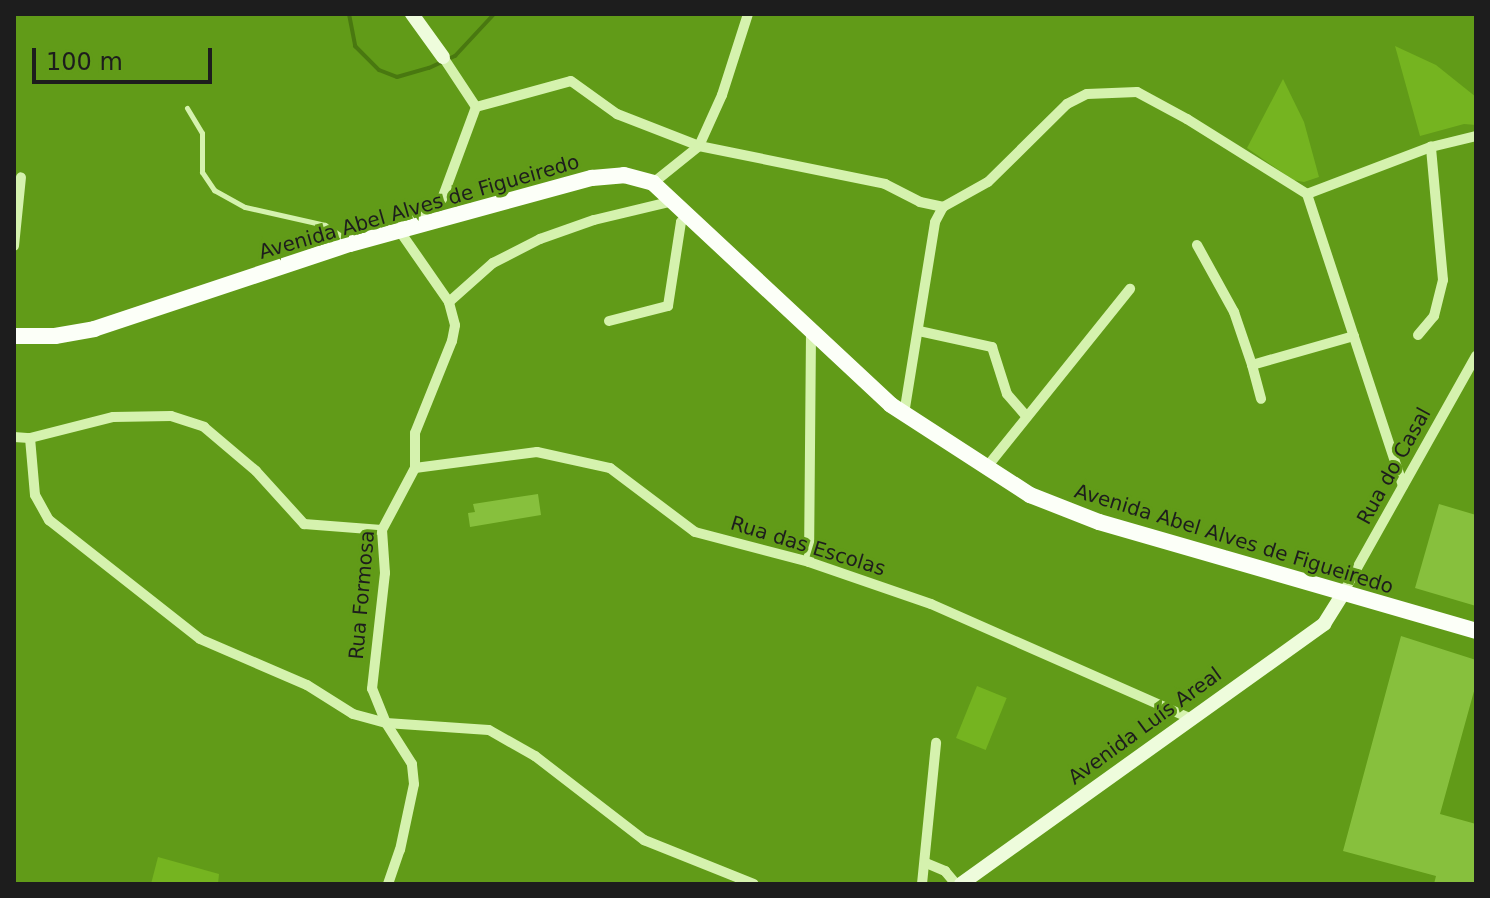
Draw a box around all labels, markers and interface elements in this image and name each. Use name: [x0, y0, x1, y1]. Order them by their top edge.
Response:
scale bar: [36, 32, 216, 82]
text: 100 m: [46, 48, 123, 76]
street label: Avenida Abel Alves de Figueiredo: [256, 150, 582, 264]
street label: Rua do Casal: [1352, 403, 1436, 529]
street label: Avenida Abel Alves de Figueiredo: [1072, 479, 1396, 599]
street label: Rua das Escolas: [728, 511, 888, 581]
street label: Rua Formosa: [344, 529, 380, 661]
street label: Avenida Luís Areal: [1064, 662, 1226, 790]

